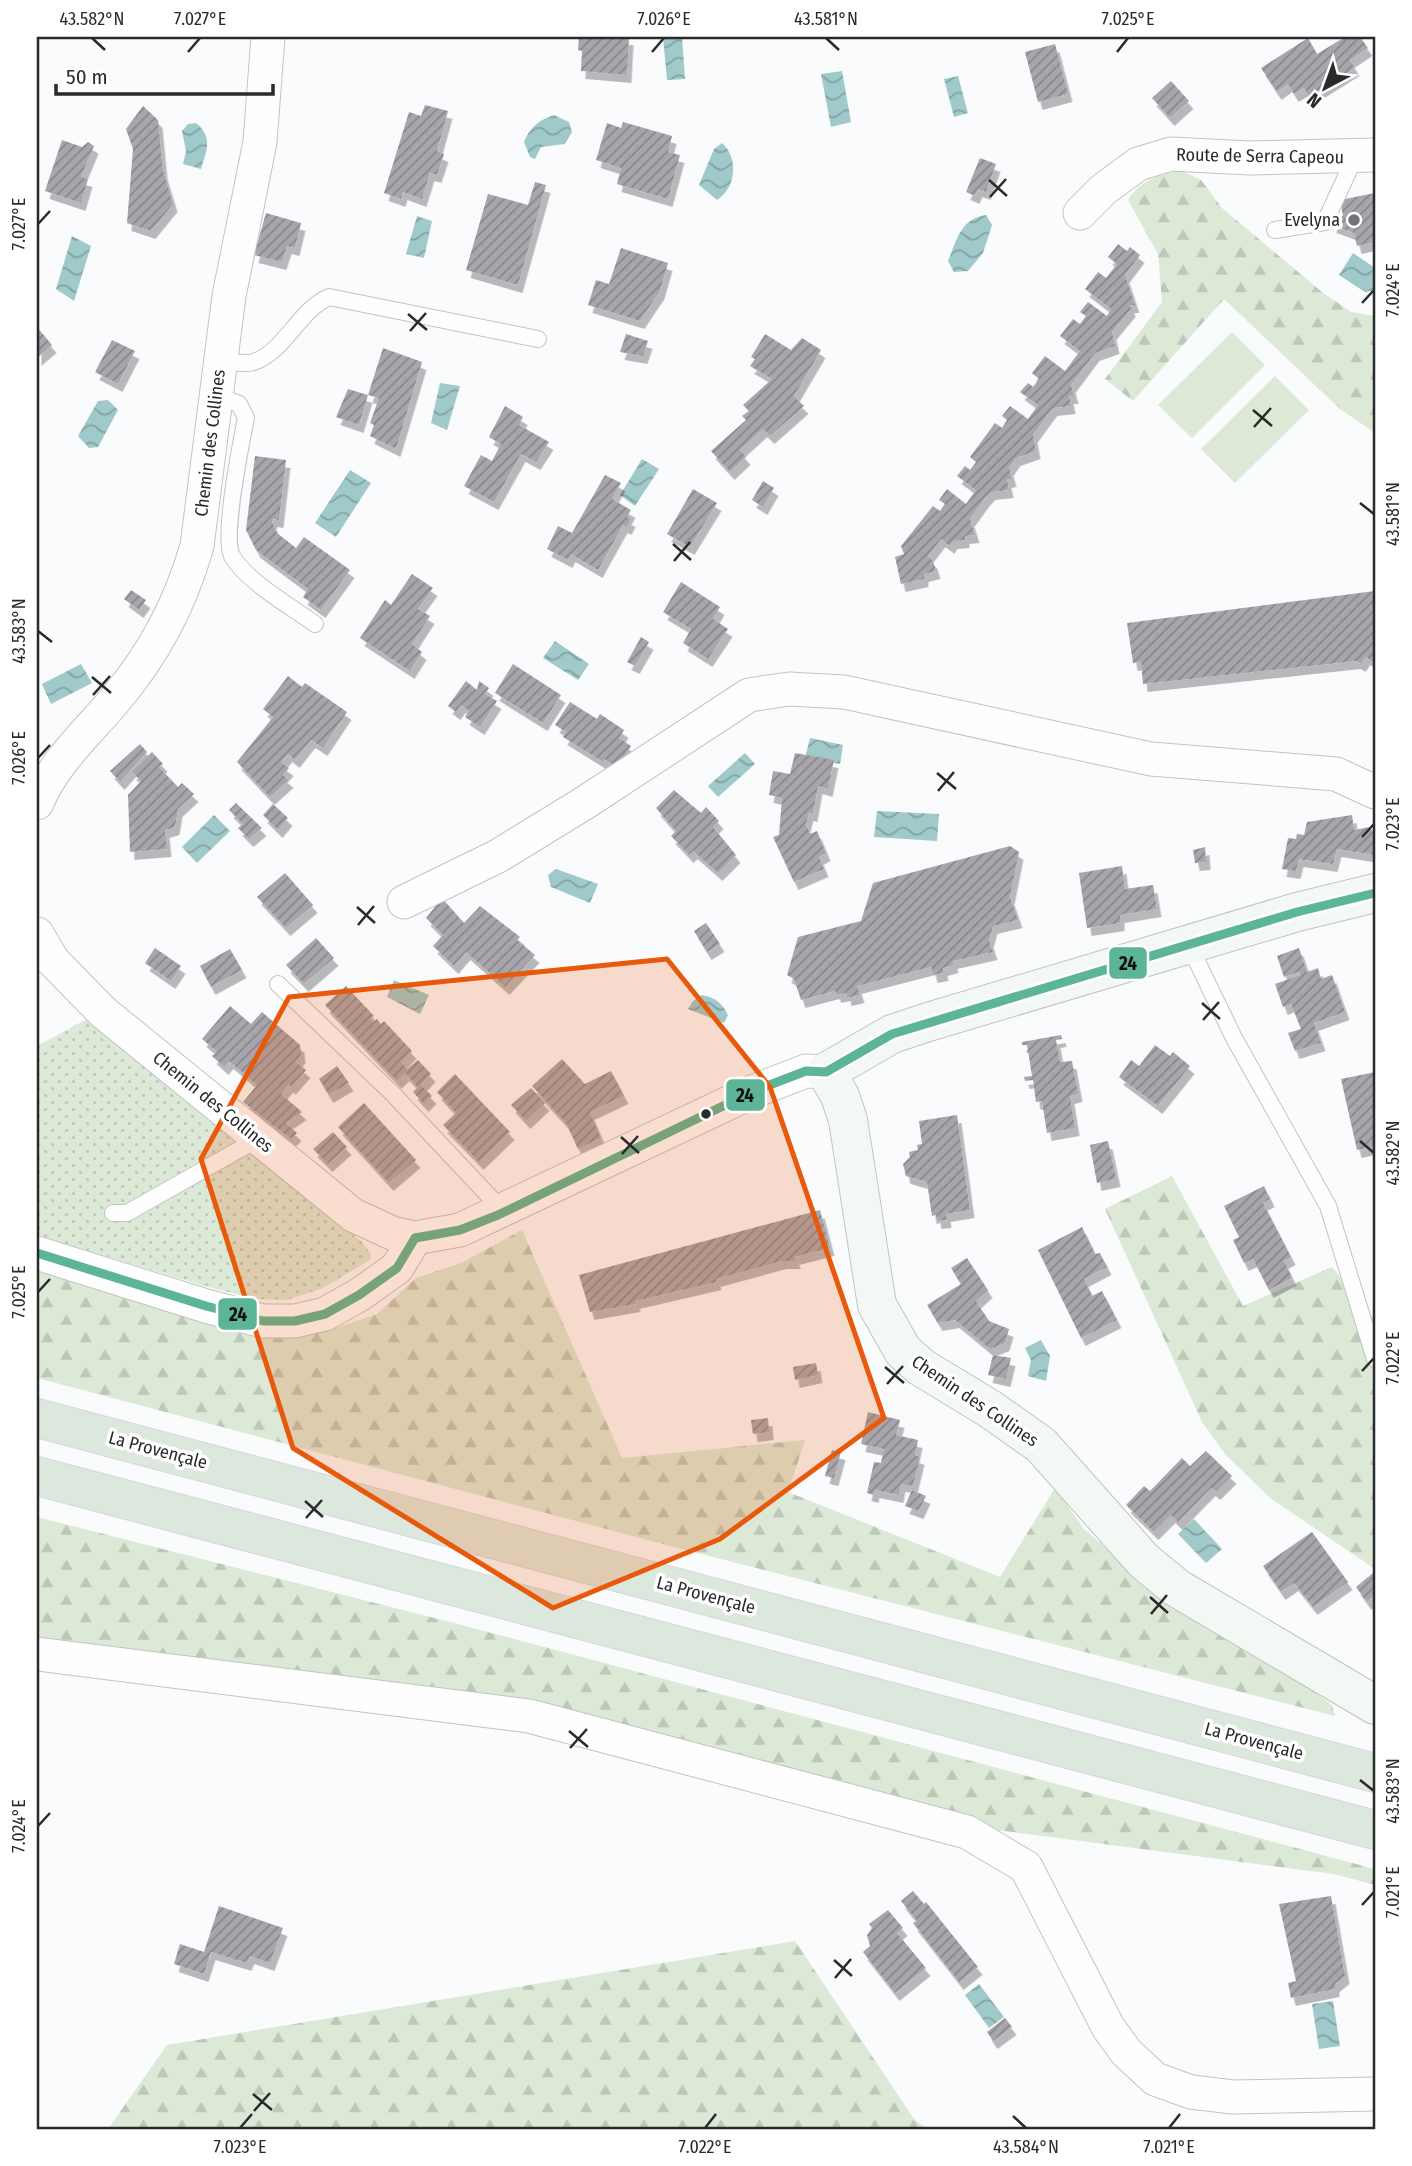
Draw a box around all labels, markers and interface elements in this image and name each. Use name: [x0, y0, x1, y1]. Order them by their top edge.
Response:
text: 43.582°N: [59, 8, 125, 30]
text: 7.027°E: [174, 8, 226, 30]
text: 7.026°E: [637, 8, 691, 30]
text: 43.581°N: [794, 8, 858, 30]
text: 7.025°E: [1102, 8, 1154, 30]
scale bar: [56, 52, 273, 96]
north arrow: [1290, 52, 1360, 122]
text: 50 m: [66, 64, 108, 90]
text: N: [1302, 88, 1326, 113]
street label: Route de Serra Capeou: [1176, 144, 1344, 168]
text: 7.027°E: [8, 198, 30, 250]
place label: Evelyna: [1284, 209, 1340, 231]
marker: Evelyna: [1346, 212, 1362, 228]
text: 7.024°E: [1382, 263, 1404, 317]
street label: Chemin des Collines: [190, 368, 230, 518]
text: 43.581°N: [1382, 482, 1404, 546]
text: 43.583°N: [8, 598, 30, 664]
text: 7.026°E: [8, 731, 30, 785]
text: 7.023°E: [1382, 798, 1404, 850]
line badge: 24: [1108, 946, 1148, 980]
text: 24: [1118, 952, 1137, 975]
street label: Chemin des Collines: [148, 1047, 278, 1157]
line badge: 24: [725, 1078, 766, 1112]
text: 24: [735, 1084, 754, 1107]
unlabelled marker: [699, 1107, 713, 1121]
text: 43.582°N: [1382, 1120, 1404, 1186]
text: 7.025°E: [8, 1266, 30, 1318]
line badge: 24: [217, 1297, 258, 1331]
text: 24: [228, 1303, 247, 1326]
text: 7.022°E: [1382, 1332, 1404, 1384]
street label: Chemin des Collines: [907, 1350, 1043, 1452]
street label: La Provençale: [106, 1426, 210, 1474]
street label: La Provençale: [654, 1571, 758, 1619]
street label: La Provençale: [1202, 1717, 1306, 1765]
text: 43.583°N: [1382, 1758, 1404, 1824]
text: 7.024°E: [8, 1799, 30, 1853]
text: 7.021°E: [1382, 1866, 1404, 1918]
text: 7.023°E: [214, 2136, 266, 2158]
text: 7.022°E: [679, 2136, 731, 2158]
text: 43.584°N: [993, 2136, 1059, 2158]
text: 7.021°E: [1143, 2136, 1195, 2158]

